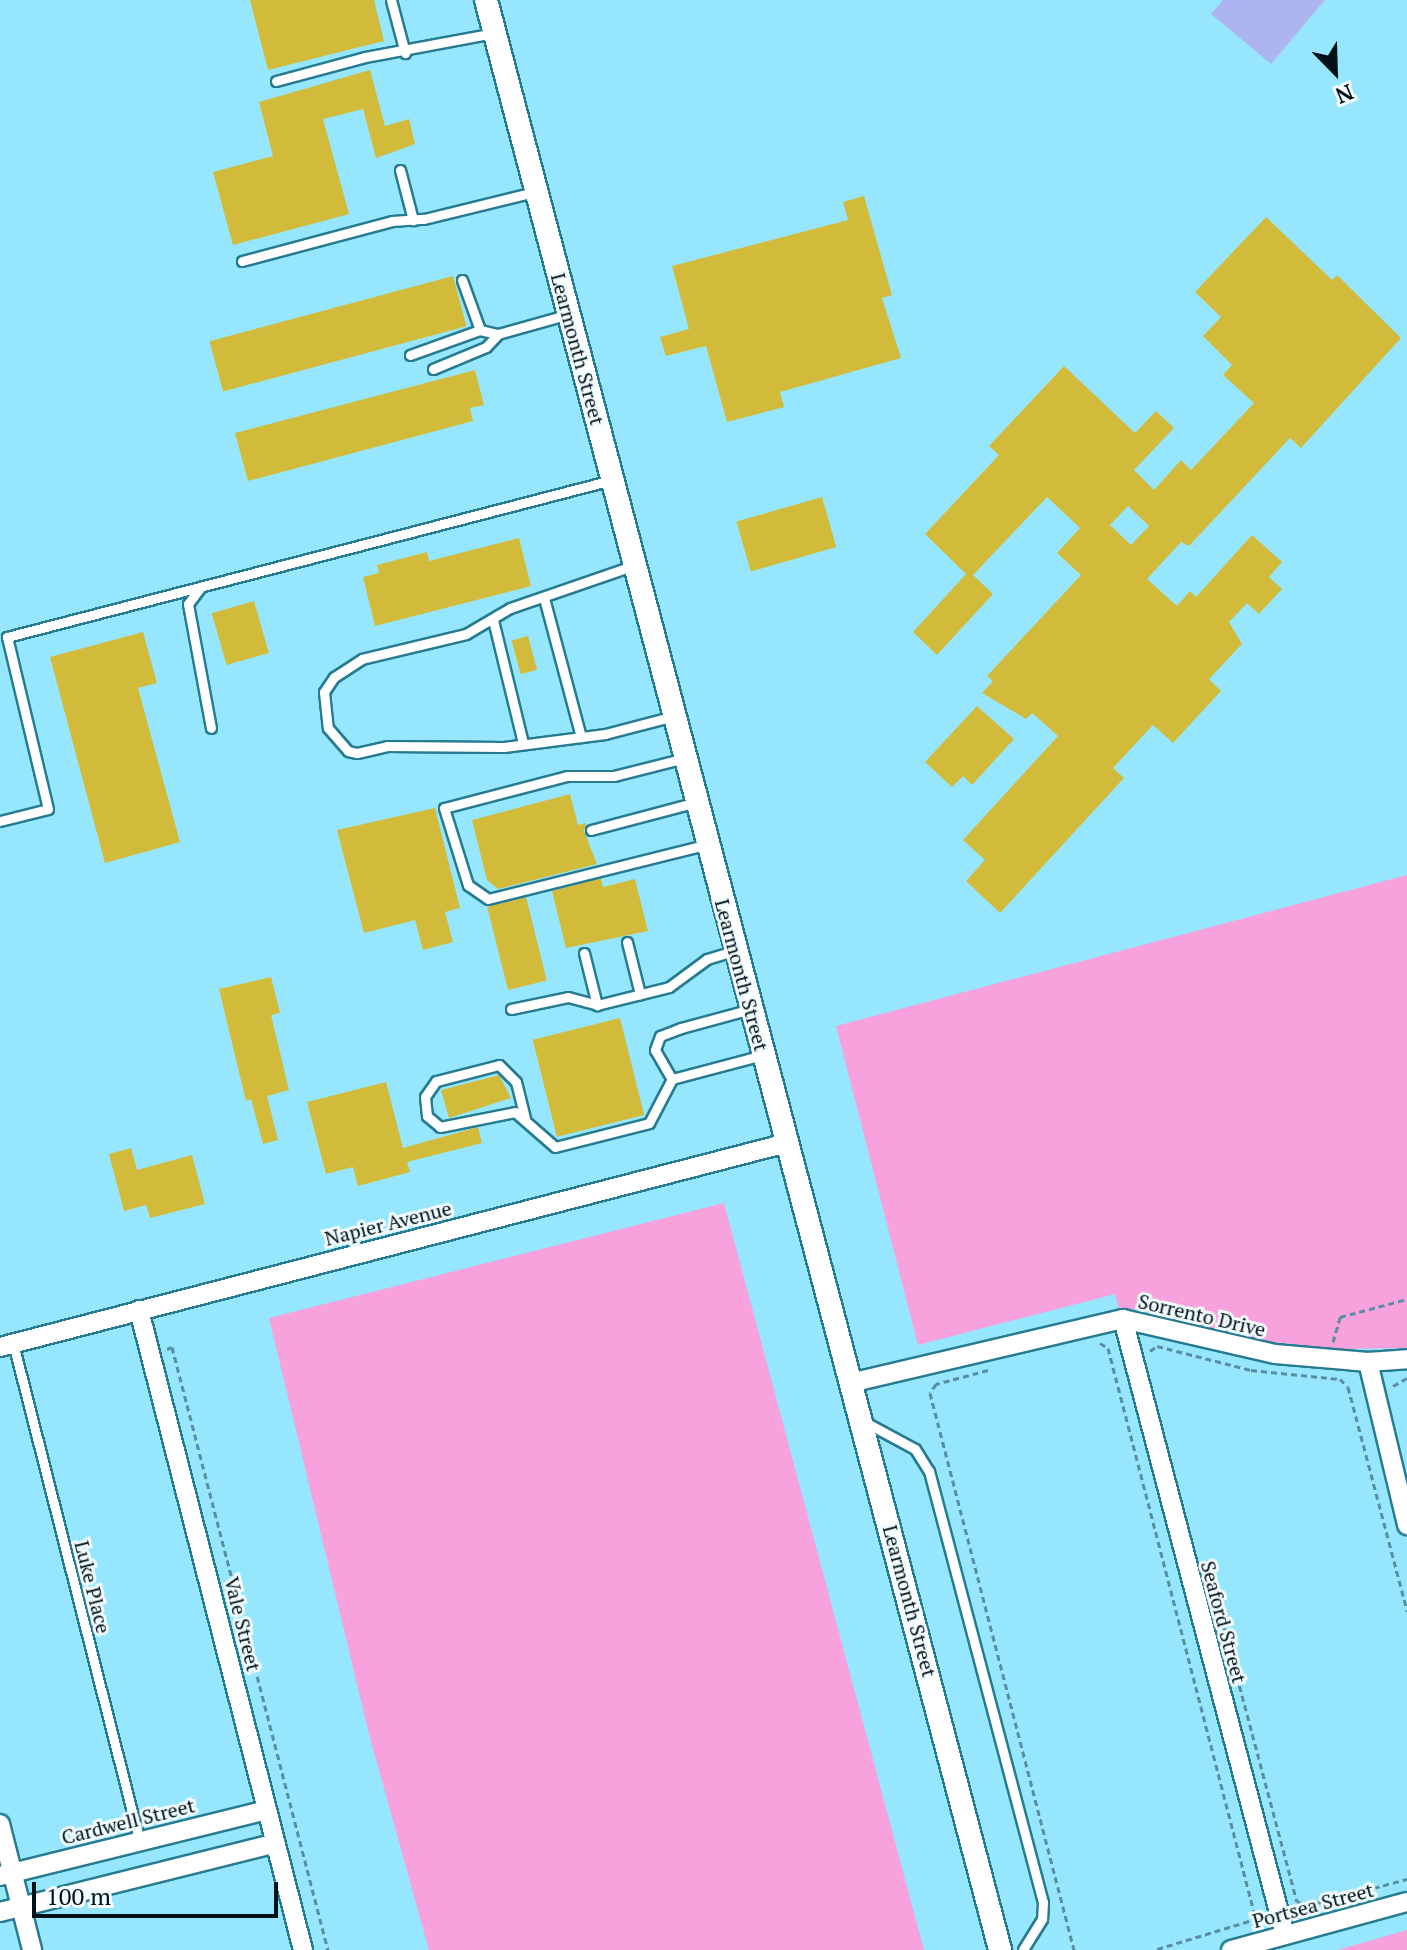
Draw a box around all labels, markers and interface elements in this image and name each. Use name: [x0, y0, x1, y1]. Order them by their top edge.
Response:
north arrow: [1295, 32, 1375, 112]
text: N: [1331, 78, 1358, 111]
street label: Learmonth Street: [546, 270, 610, 428]
street label: Learmonth Street: [710, 896, 774, 1054]
street label: Napier Avenue: [322, 1196, 454, 1250]
street label: Sorrento Drive: [1136, 1289, 1268, 1341]
street label: Learmonth Street: [878, 1522, 942, 1680]
street label: Luke Place: [70, 1538, 116, 1636]
street label: Seaford Street: [1196, 1558, 1252, 1686]
street label: Vale Street: [220, 1574, 266, 1674]
street label: Cardwell Street: [59, 1793, 197, 1849]
scale bar: [36, 1866, 282, 1916]
street label: Portsea Street: [1250, 1877, 1376, 1933]
text: 100 m: [46, 1880, 111, 1912]

